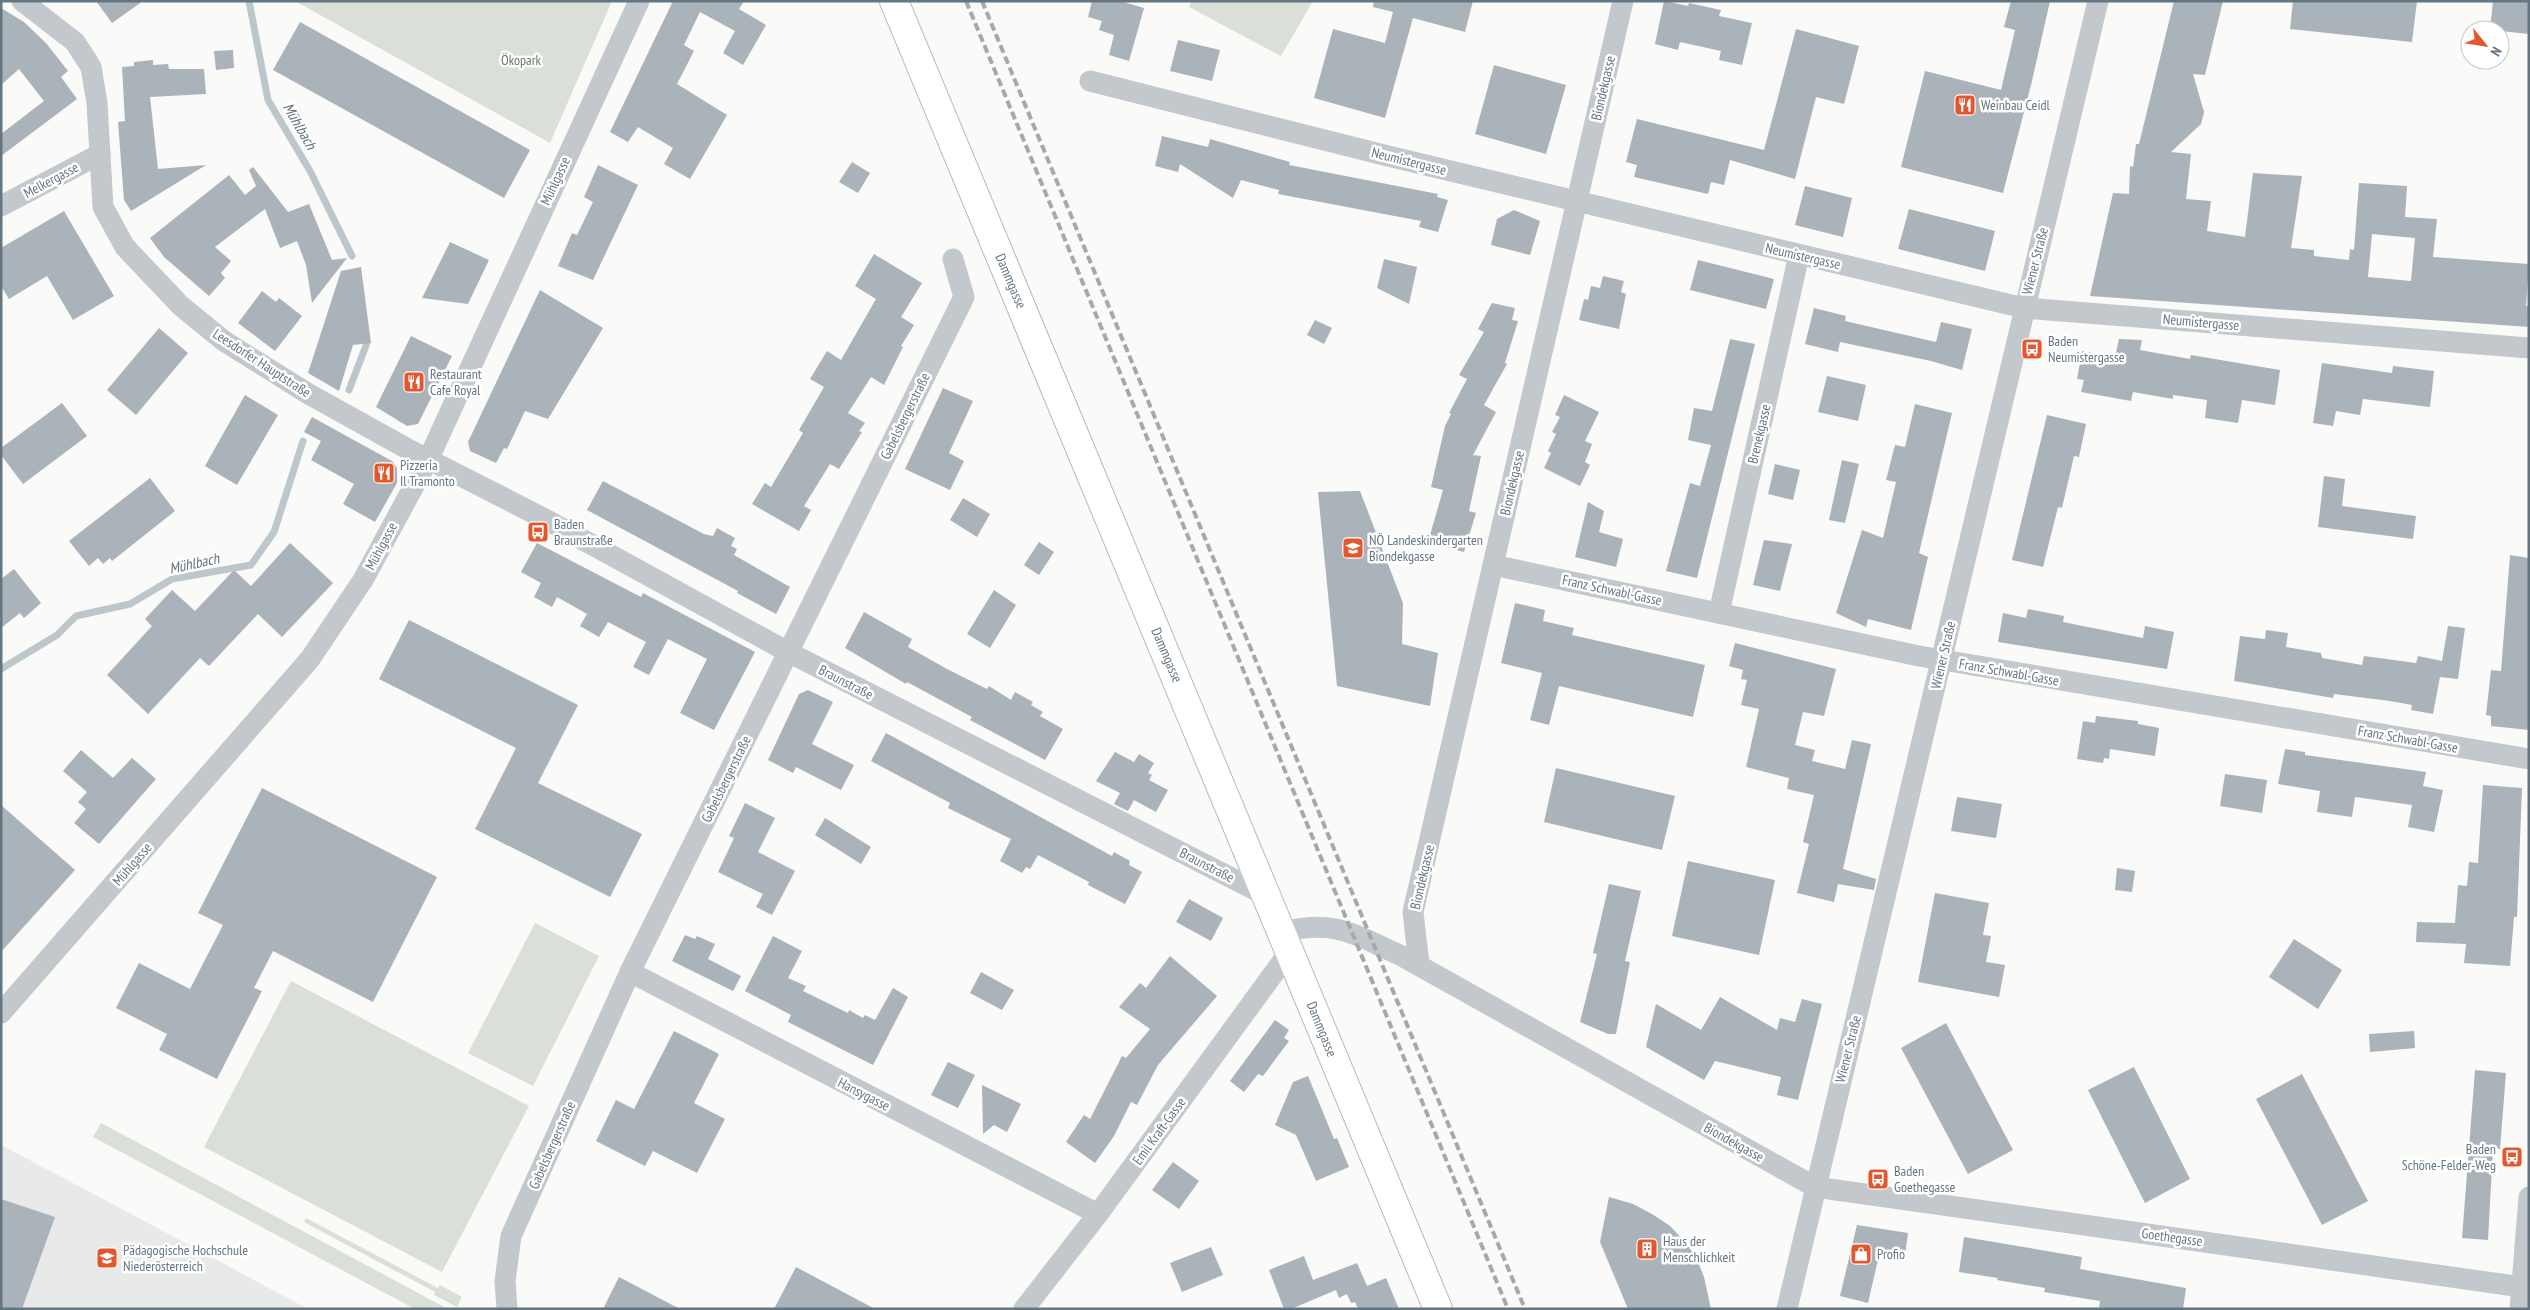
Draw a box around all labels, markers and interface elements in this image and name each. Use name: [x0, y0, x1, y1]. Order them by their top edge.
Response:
north arrow: [2460, 20, 2510, 70]
text: N: [2487, 44, 2506, 59]
park label: Ökopark: [501, 51, 542, 69]
street label: Biondekgasse: [1587, 54, 1619, 122]
restaurant icon: Weinbau Ceidl: [1953, 93, 1977, 117]
place label: Weinbau Ceidl: [1981, 96, 2050, 114]
water label: Mühlbach: [279, 99, 322, 154]
street label: Neumistergasse: [1370, 143, 1449, 179]
street label: Mühlgasse: [536, 154, 574, 208]
street label: Melkergasse: [20, 158, 82, 202]
street label: Wiener Straße: [2018, 225, 2052, 297]
street label: Neumistergasse: [1764, 239, 1843, 273]
street label: Dammgasse: [991, 251, 1031, 311]
street label: Neumistergasse: [2162, 310, 2240, 334]
street label: Leesdorfer Hauptstraße: [210, 325, 315, 401]
place label: Baden Neumistergasse: [2048, 332, 2125, 366]
bus stop icon: Baden Neumistergasse: [2020, 337, 2044, 361]
place label: Restaurant Cafe Royal: [430, 365, 482, 399]
street label: Gabelsbergerstraße: [876, 369, 934, 462]
restaurant icon: Restaurant Cafe Royal: [402, 370, 426, 394]
street label: Brenekgasse: [1743, 402, 1775, 465]
street label: Biondekgasse: [1496, 449, 1528, 517]
place label: Pizzeria Il Tramonto: [400, 456, 455, 490]
restaurant icon: Pizzeria Il Tramonto: [372, 461, 396, 485]
place label: Baden Braunstraße: [554, 515, 613, 549]
street label: Mühlgasse: [361, 519, 401, 573]
bus stop icon: Baden Braunstraße: [526, 520, 550, 544]
place label: NÖ Landeskindergarten Biondekgasse: [1369, 531, 1483, 565]
school or university icon: NÖ Landeskindergarten Biondekgasse: [1341, 536, 1365, 560]
water label: Mühlbach: [167, 548, 222, 578]
street label: Franz Schwabl-Gasse: [1561, 571, 1664, 609]
street label: Wiener Straße: [1926, 619, 1960, 691]
street label: Dammgasse: [1147, 625, 1187, 685]
street label: Franz Schwabl-Gasse: [1958, 654, 2061, 690]
street label: Braunstraße: [816, 661, 877, 703]
street label: Franz Schwabl-Gasse: [2357, 721, 2460, 757]
street label: Gabelsbergerstraße: [697, 732, 755, 825]
street label: Mühlgasse: [108, 839, 156, 889]
street label: Biondekgasse: [1406, 843, 1438, 911]
street label: Braunstraße: [1177, 844, 1238, 886]
street label: Dammgasse: [1303, 999, 1341, 1059]
street label: Wiener Straße: [1831, 1013, 1865, 1085]
street label: Hansygasse: [835, 1073, 893, 1115]
street label: Emil Kraft-Gasse: [1128, 1093, 1190, 1168]
street label: Gabelsbergerstraße: [525, 1098, 579, 1192]
street label: Biondekgasse: [1701, 1118, 1767, 1166]
place label: Baden Schöne-Felder-Weg: [2402, 1140, 2496, 1174]
bus stop icon: Baden Schöne-Felder-Weg: [2500, 1145, 2524, 1169]
place label: Baden Goethegasse: [1894, 1162, 1956, 1196]
bus stop icon: Baden Goethegasse: [1866, 1167, 1890, 1191]
street label: Goethegasse: [2140, 1224, 2204, 1250]
place label: Haus der Menschlichkeit: [1663, 1232, 1735, 1266]
building icon: Haus der Menschlichkeit: [1635, 1237, 1659, 1261]
place label: Pädagogische Hochschule Niederösterreich: [123, 1241, 248, 1275]
shop icon: Profio: [1849, 1242, 1873, 1266]
place label: Profio: [1877, 1245, 1905, 1263]
school or university icon: Pädagogische Hochschule Niederösterreich: [95, 1246, 119, 1270]

